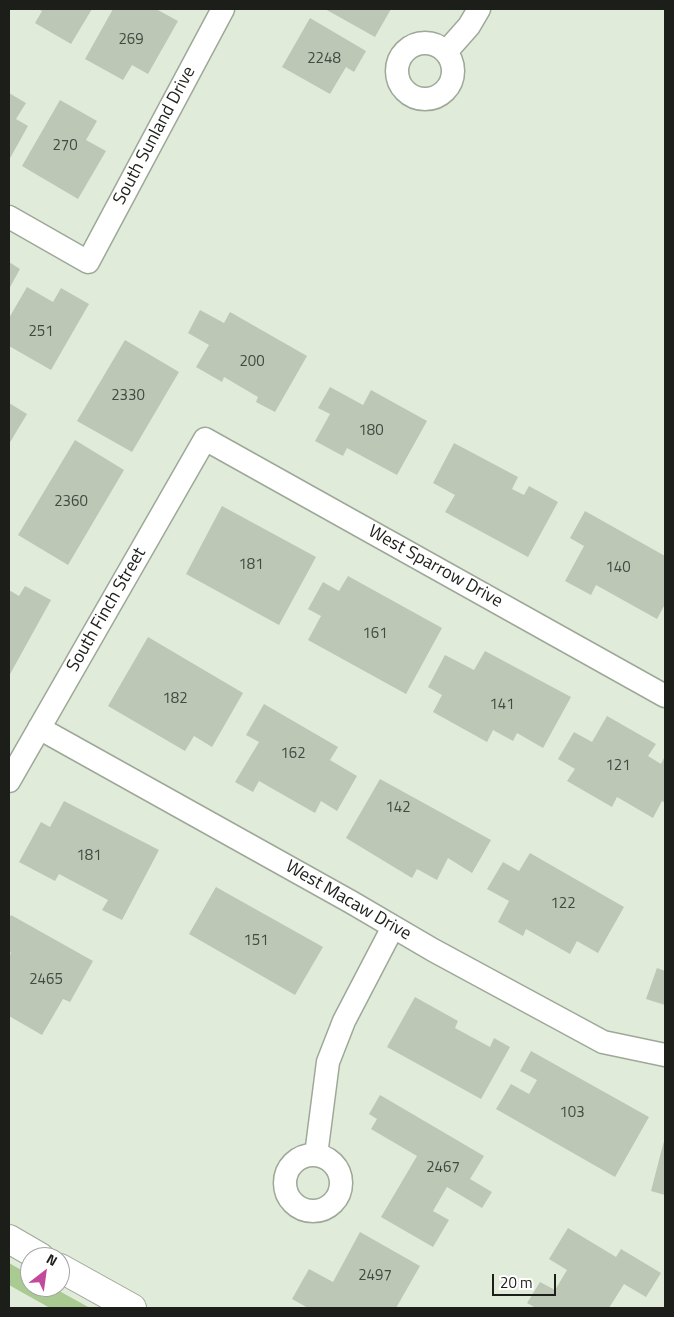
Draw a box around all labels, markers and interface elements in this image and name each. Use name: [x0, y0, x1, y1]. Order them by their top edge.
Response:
house number: 269: [118, 31, 144, 49]
house number: 2248: [307, 50, 341, 68]
street label: South Sunland Drive: [109, 63, 201, 209]
house number: 270: [52, 137, 78, 155]
house number: 251: [28, 323, 54, 341]
house number: 200: [239, 353, 265, 371]
house number: 2330: [111, 387, 145, 405]
house number: 180: [358, 422, 384, 440]
house number: 2360: [54, 493, 88, 511]
street label: West Sparrow Drive: [364, 521, 506, 613]
street label: South Finch Street: [63, 544, 151, 676]
house number: 181: [238, 556, 264, 574]
house number: 140: [605, 559, 631, 577]
house number: 161: [362, 625, 388, 643]
house number: 182: [162, 690, 188, 708]
house number: 141: [489, 696, 515, 714]
house number: 162: [280, 745, 306, 763]
house number: 121: [605, 757, 631, 775]
house number: 142: [385, 799, 411, 817]
house number: 181: [76, 847, 102, 865]
street label: West Macaw Drive: [281, 856, 415, 946]
house number: 122: [550, 895, 576, 913]
house number: 151: [243, 932, 269, 950]
house number: 2465: [29, 971, 63, 989]
house number: 103: [559, 1104, 585, 1122]
house number: 2467: [426, 1159, 460, 1177]
north arrow: [20, 1247, 70, 1297]
text: N: [43, 1248, 62, 1271]
scale bar: [494, 1264, 558, 1296]
house number: 2497: [358, 1267, 392, 1285]
text: 20 m: [500, 1271, 533, 1294]

